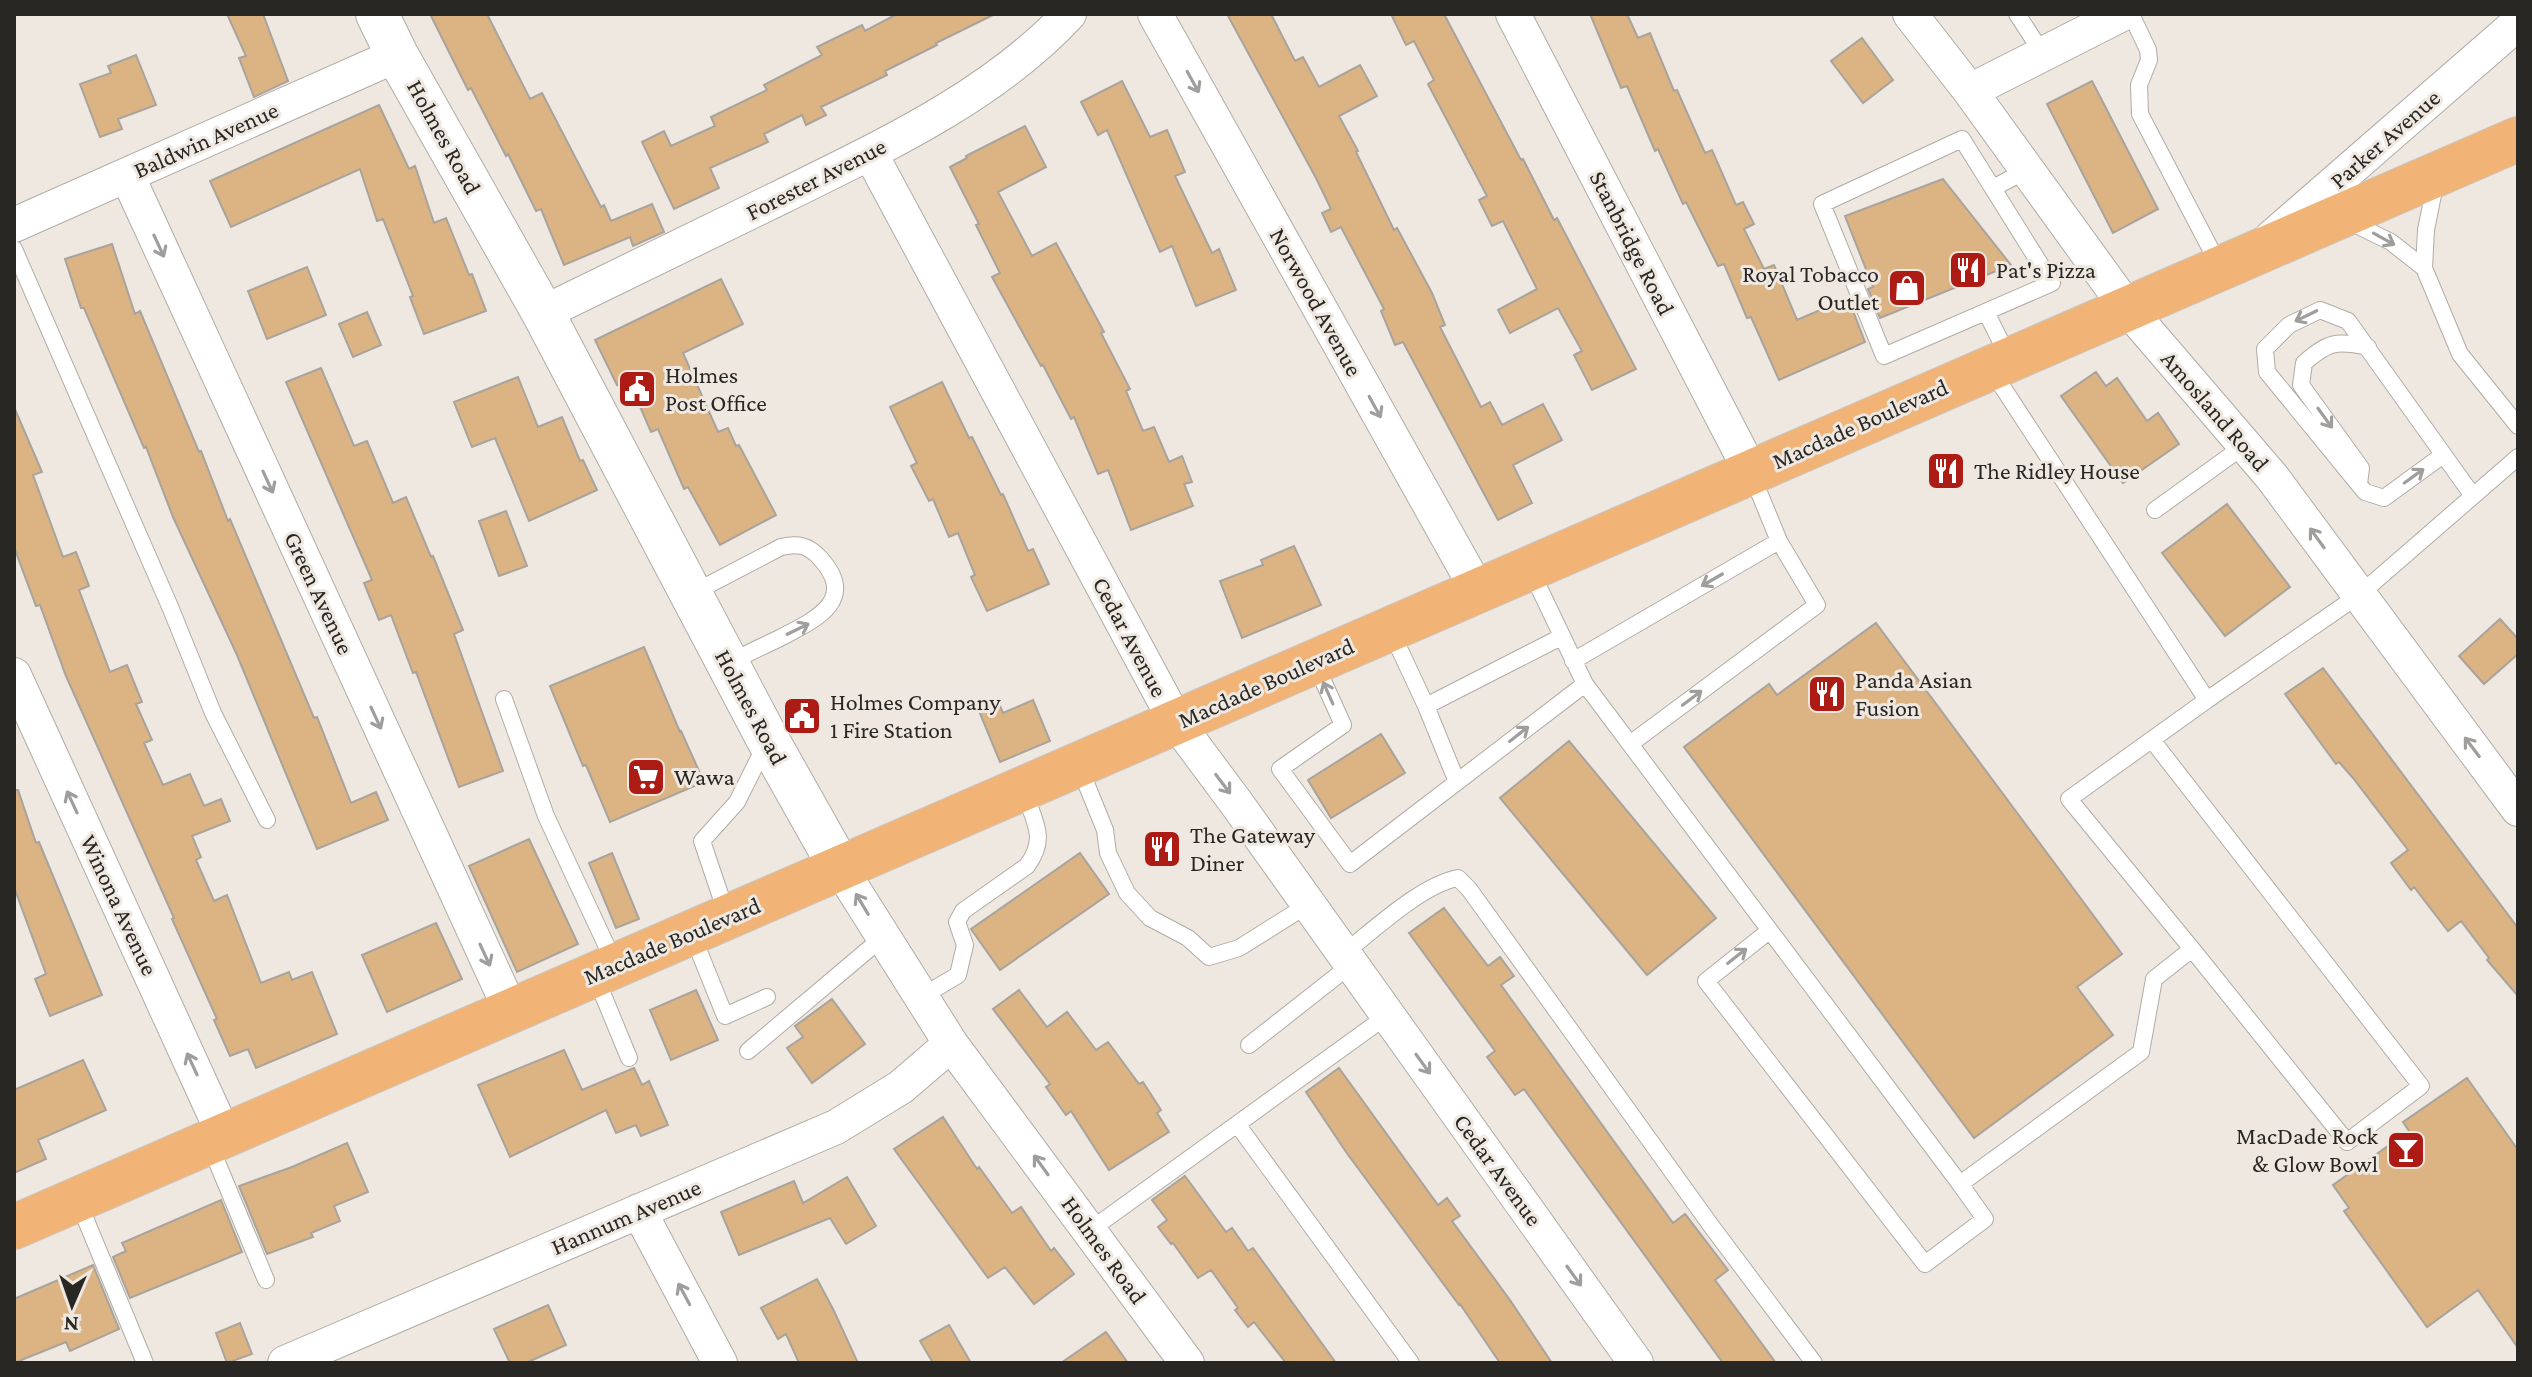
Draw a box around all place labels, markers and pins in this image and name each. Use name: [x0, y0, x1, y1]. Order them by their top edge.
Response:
restaurant icon: Pat's Pizza: [1947, 249, 1989, 291]
place label: Pat's Pizza: [1996, 256, 2096, 283]
place label: Royal Tobacco Outlet: [1742, 260, 1880, 315]
shop icon: Royal Tobacco Outlet: [1886, 267, 1928, 309]
place label: Holmes Post Office: [665, 361, 767, 416]
public building icon: Holmes Post Office: [616, 368, 658, 410]
restaurant icon: The Ridley House: [1925, 450, 1967, 492]
place label: The Ridley House: [1974, 457, 2140, 484]
place label: Panda Asian Fusion: [1855, 666, 1972, 721]
restaurant icon: Panda Asian Fusion: [1806, 673, 1848, 715]
place label: Holmes Company 1 Fire Station: [830, 688, 1001, 743]
public building icon: Holmes Company 1 Fire Station: [781, 695, 823, 737]
supermarket icon: Wawa: [625, 756, 667, 798]
place label: Wawa: [674, 763, 735, 790]
place label: The Gateway Diner: [1190, 821, 1316, 876]
restaurant icon: The Gateway Diner: [1141, 828, 1183, 870]
place label: MacDade Rock & Glow Bowl: [2236, 1122, 2379, 1177]
bar icon: MacDade Rock & Glow Bowl: [2385, 1129, 2427, 1171]

